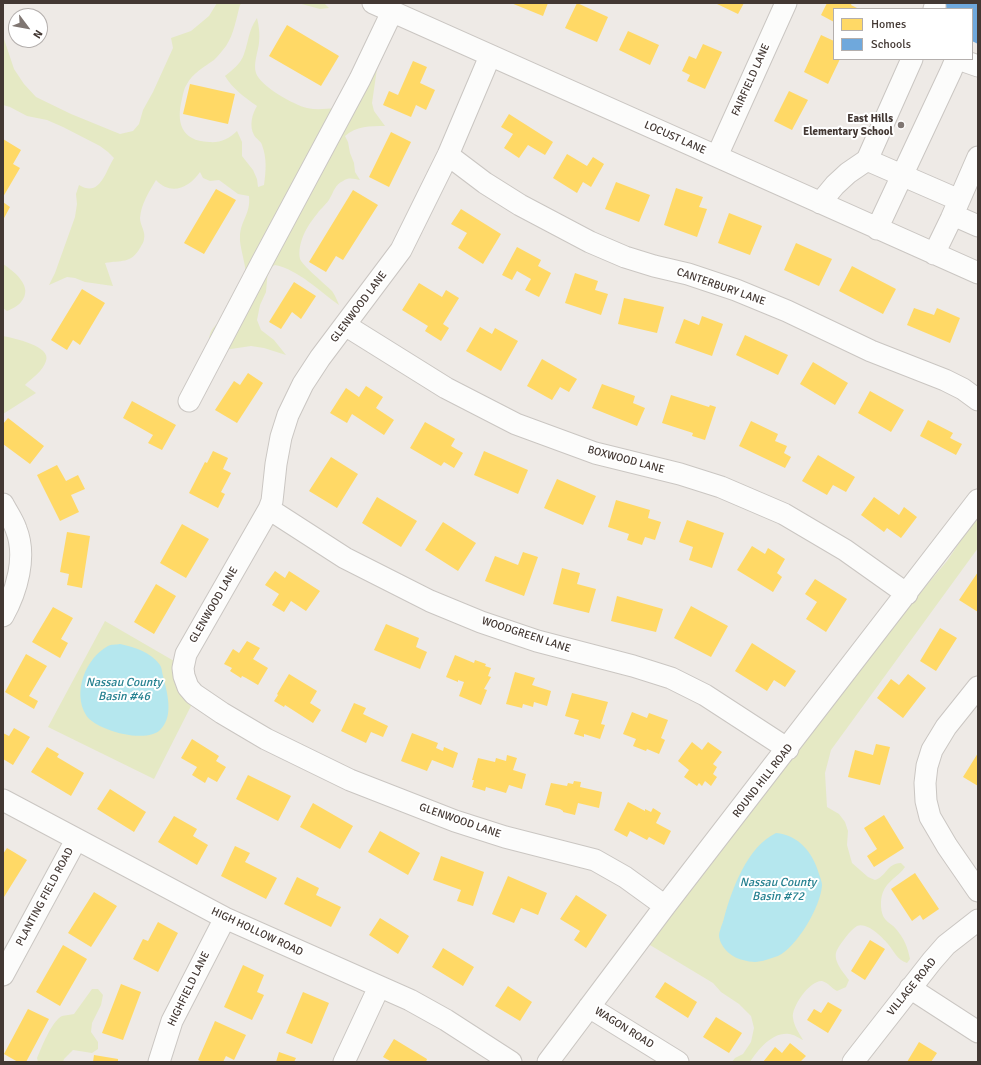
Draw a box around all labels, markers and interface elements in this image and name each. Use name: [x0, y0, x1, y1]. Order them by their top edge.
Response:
north arrow: [8, 8, 48, 48]
legend: [833, 8, 973, 60]
text: Homes: [871, 17, 906, 32]
text: N: [30, 27, 45, 41]
text: Schools: [871, 37, 911, 52]
street label: FAIRFIELD LANE: [729, 42, 773, 118]
place label: East Hills Elementary School: [803, 112, 893, 138]
street label: LOCUST LANE: [642, 118, 708, 158]
marker: East Hills Elementary School: [896, 120, 906, 130]
street label: CANTERBURY LANE: [675, 266, 767, 308]
street label: GLENWOOD LANE: [328, 269, 390, 345]
street label: BOXWOOD LANE: [586, 443, 666, 477]
street label: GLENWOOD LANE: [187, 565, 241, 645]
street label: WOODGREEN LANE: [480, 614, 572, 656]
water label: Nassau County Basin #46: [86, 676, 162, 704]
street label: ROUND HILL ROAD: [730, 742, 796, 820]
street label: GLENWOOD LANE: [417, 801, 503, 841]
street label: PLANTING FIELD ROAD: [13, 846, 77, 948]
water label: Nassau County Basin #72: [740, 876, 816, 904]
street label: HIGH HOLLOW ROAD: [209, 905, 305, 959]
street label: HIGHFIELD LANE: [165, 949, 213, 1029]
street label: VILLAGE ROAD: [885, 955, 939, 1019]
street label: WAGON ROAD: [592, 1005, 656, 1051]

